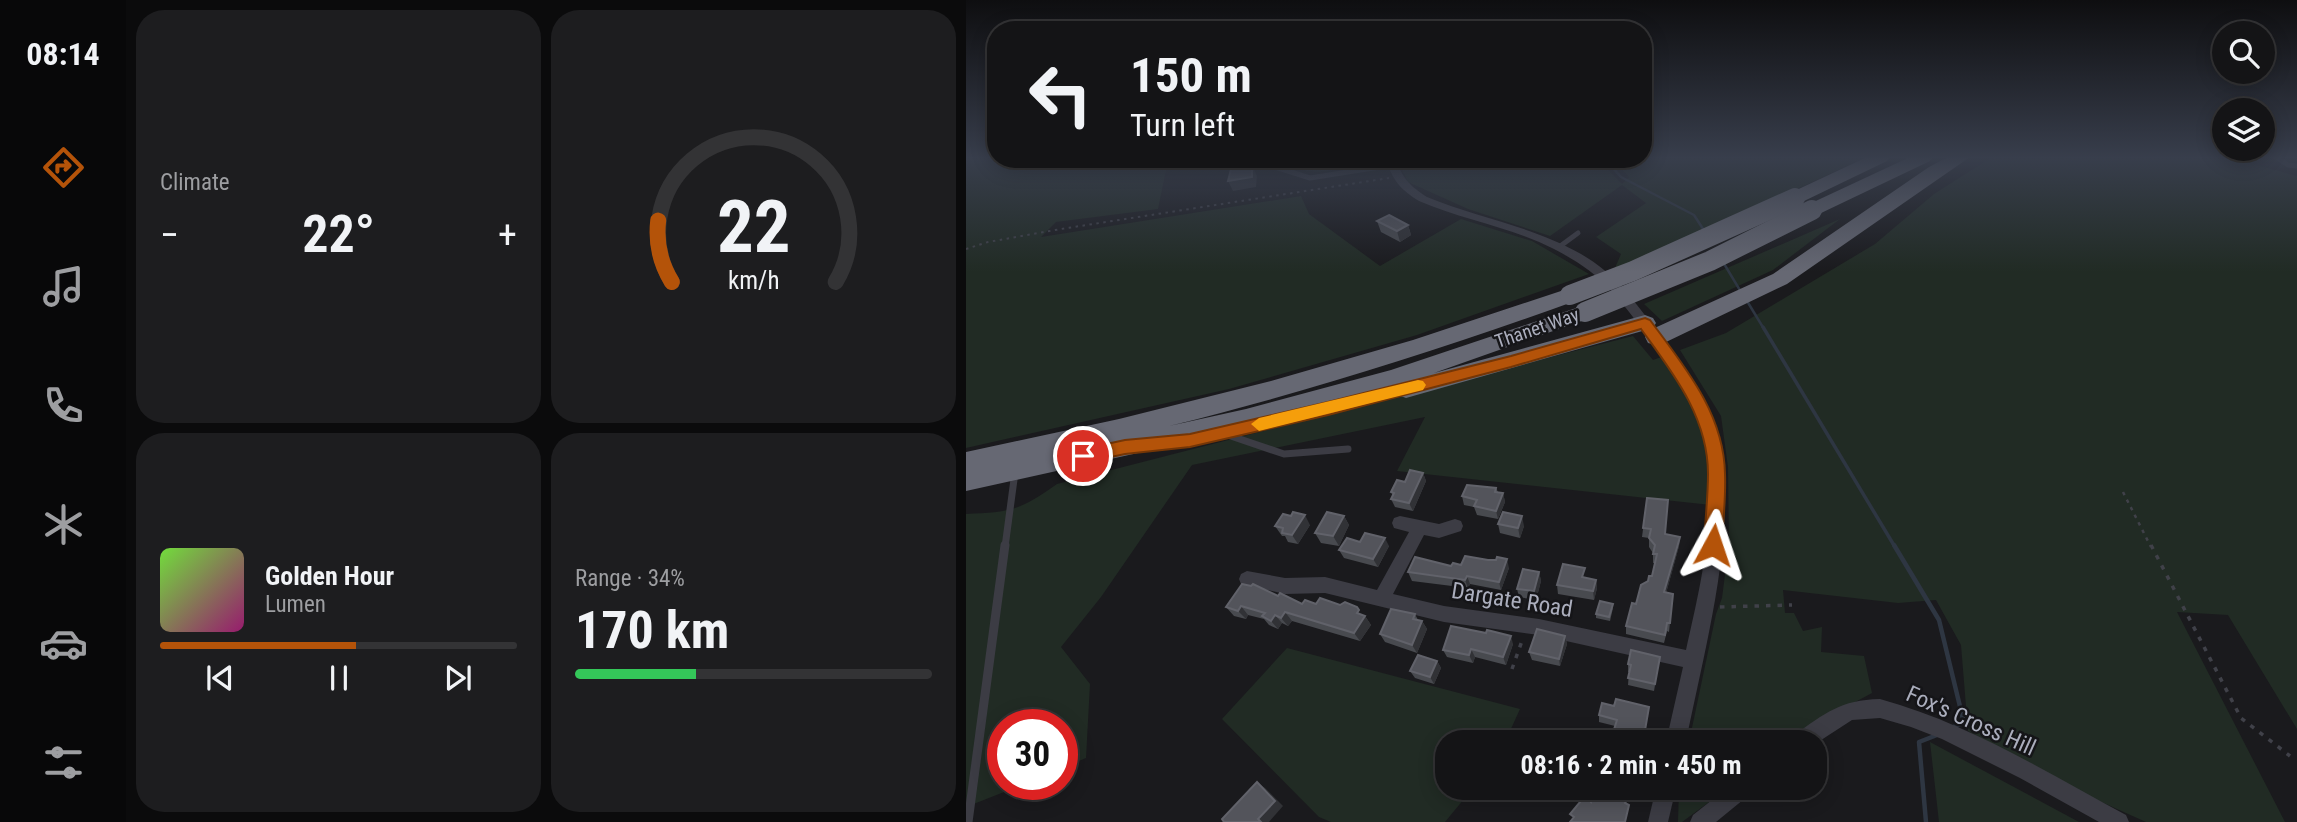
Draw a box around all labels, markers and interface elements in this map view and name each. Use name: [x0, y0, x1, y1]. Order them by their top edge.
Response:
map controls: [2212, 21, 2275, 161]
button: search: [2212, 21, 2275, 84]
text: 08:14: [26, 35, 100, 73]
text: 150 m: [1130, 47, 1252, 104]
icon: left: [1015, 49, 1106, 140]
button: layers: [2212, 98, 2275, 161]
text: Turn left: [1130, 106, 1235, 144]
icon: directions: [39, 143, 88, 192]
text: Climate: [160, 169, 230, 196]
text: 22: [717, 185, 790, 271]
text: 22°: [302, 204, 375, 265]
text: −: [160, 213, 179, 257]
text: +: [498, 213, 517, 257]
icon: music: [39, 262, 88, 311]
text: km/h: [728, 266, 779, 295]
street label: Thanet Way: [1492, 303, 1582, 353]
icon: phone: [39, 381, 88, 430]
pin: [1053, 426, 1113, 486]
icon: arrive: [1064, 437, 1102, 475]
icon: climate: [39, 500, 88, 549]
position arrow: [1676, 508, 1750, 582]
text: Golden Hour: [265, 561, 394, 591]
text: Range · 34%: [575, 565, 685, 592]
street label: Dargate Road: [1449, 577, 1575, 623]
text: Lumen: [265, 591, 326, 618]
text: 170 km: [575, 600, 729, 661]
icon: car: [39, 619, 88, 668]
icon: previous: [201, 659, 239, 697]
icon: pause: [320, 659, 358, 697]
icon: next: [439, 659, 477, 697]
street label: Fox's Cross Hill: [1902, 680, 2040, 762]
speed limit sign: 30: [987, 709, 1078, 800]
icon: filters: [39, 738, 88, 787]
text: 08:16 · 2 min · 450 m: [1521, 750, 1741, 780]

